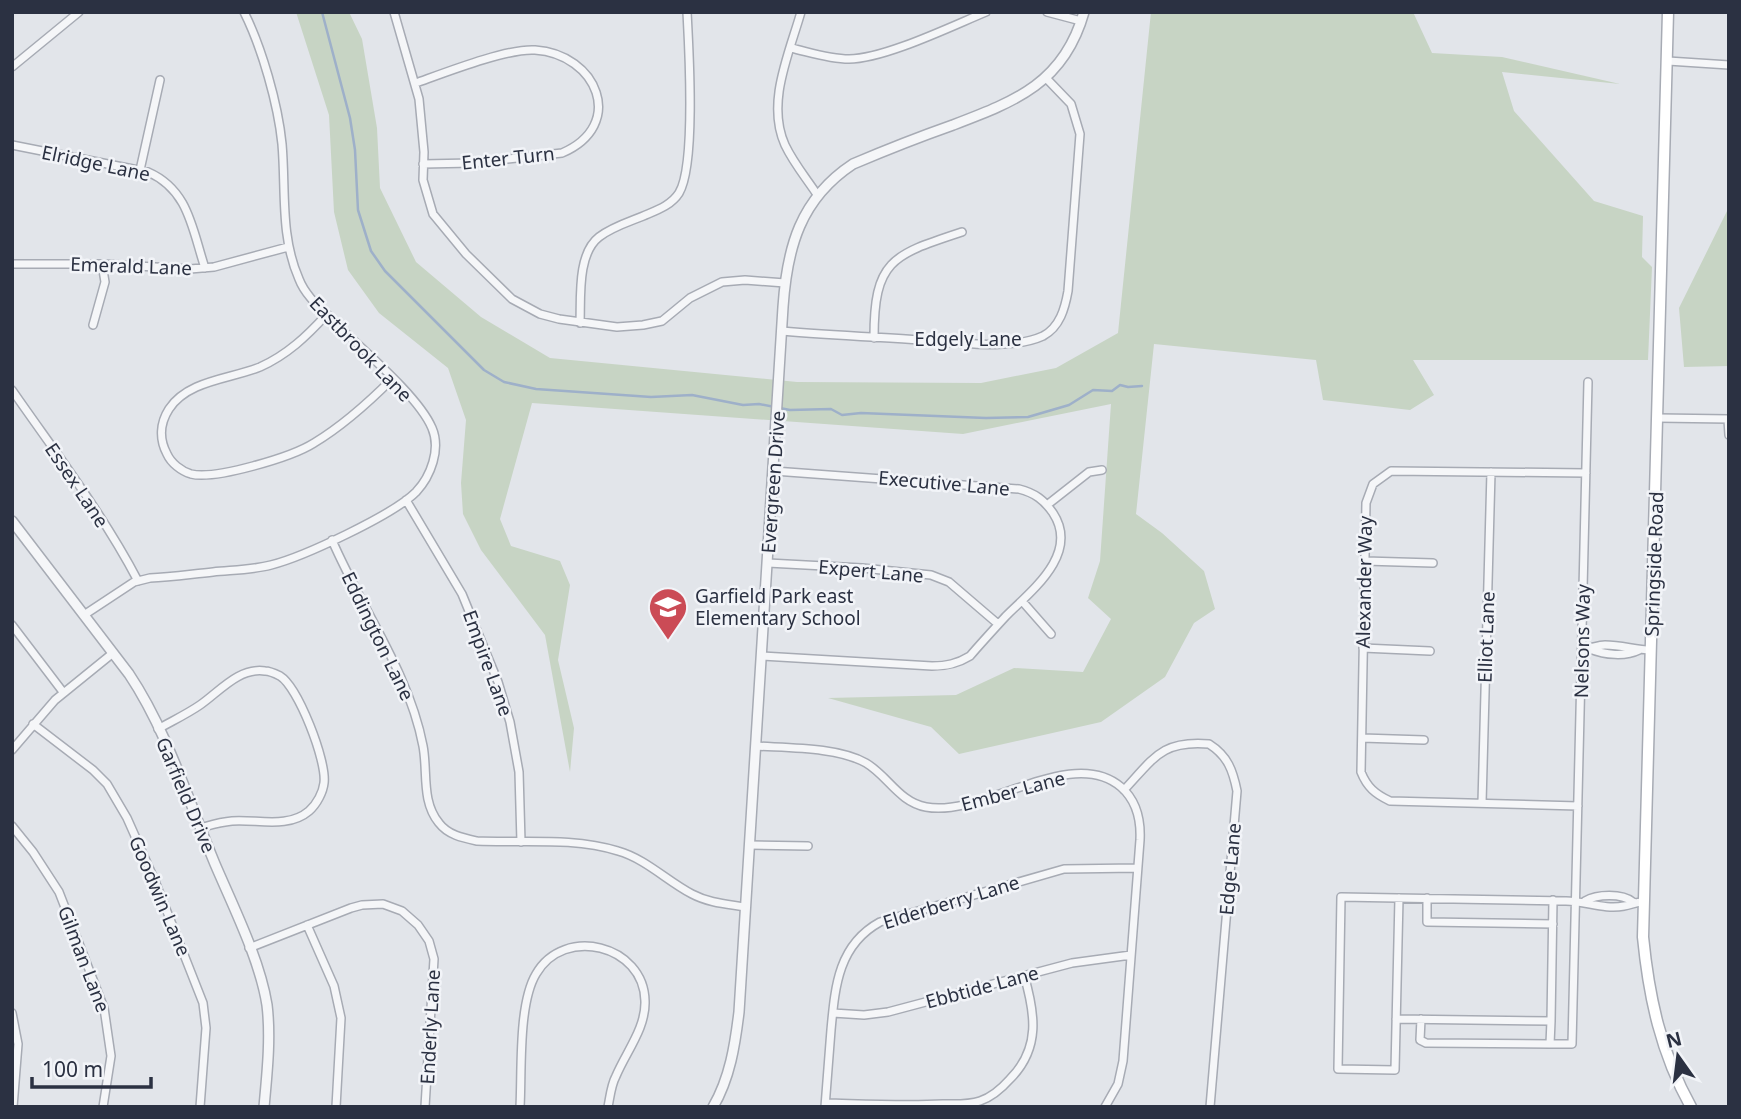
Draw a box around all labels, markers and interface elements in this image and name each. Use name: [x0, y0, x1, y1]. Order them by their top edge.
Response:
street label: Elridge Lane: [39, 139, 153, 187]
street label: Enter Turn: [460, 140, 556, 176]
street label: Emerald Lane: [70, 251, 192, 281]
street label: Eastbrook Lane: [304, 291, 418, 407]
street label: Edgely Lane: [914, 326, 1022, 352]
street label: Evergreen Drive: [755, 410, 791, 554]
street label: Essex Lane: [39, 437, 115, 533]
street label: Executive Lane: [877, 464, 1011, 502]
street label: Springside Road: [1638, 491, 1670, 637]
street label: Alexander Way: [1350, 515, 1378, 649]
street label: Expert Lane: [817, 553, 925, 589]
street label: Eddington Lane: [336, 567, 420, 705]
place label: Garfield Park east Elementary School: [695, 583, 861, 631]
street label: Nelsons Way: [1568, 583, 1596, 698]
school or university icon: Garfield Park east Elementary School: [647, 586, 689, 641]
street label: Elliot Lane: [1471, 591, 1501, 683]
street label: Empire Lane: [457, 606, 519, 720]
street label: Garfield Drive: [150, 733, 222, 857]
street label: Ember Lane: [958, 765, 1068, 817]
street label: Edge Lane: [1213, 822, 1247, 916]
street label: Goodwin Lane: [123, 832, 197, 960]
street label: Elderberry Lane: [880, 869, 1022, 935]
street label: Gilman Lane: [52, 902, 116, 1016]
street label: Ebbtide Lane: [923, 959, 1041, 1015]
street label: Enderly Lane: [414, 969, 446, 1085]
north arrow: [1643, 1021, 1713, 1091]
text: N: [1663, 1025, 1685, 1054]
scale bar: [32, 1046, 150, 1090]
text: 100 m: [42, 1055, 103, 1083]

